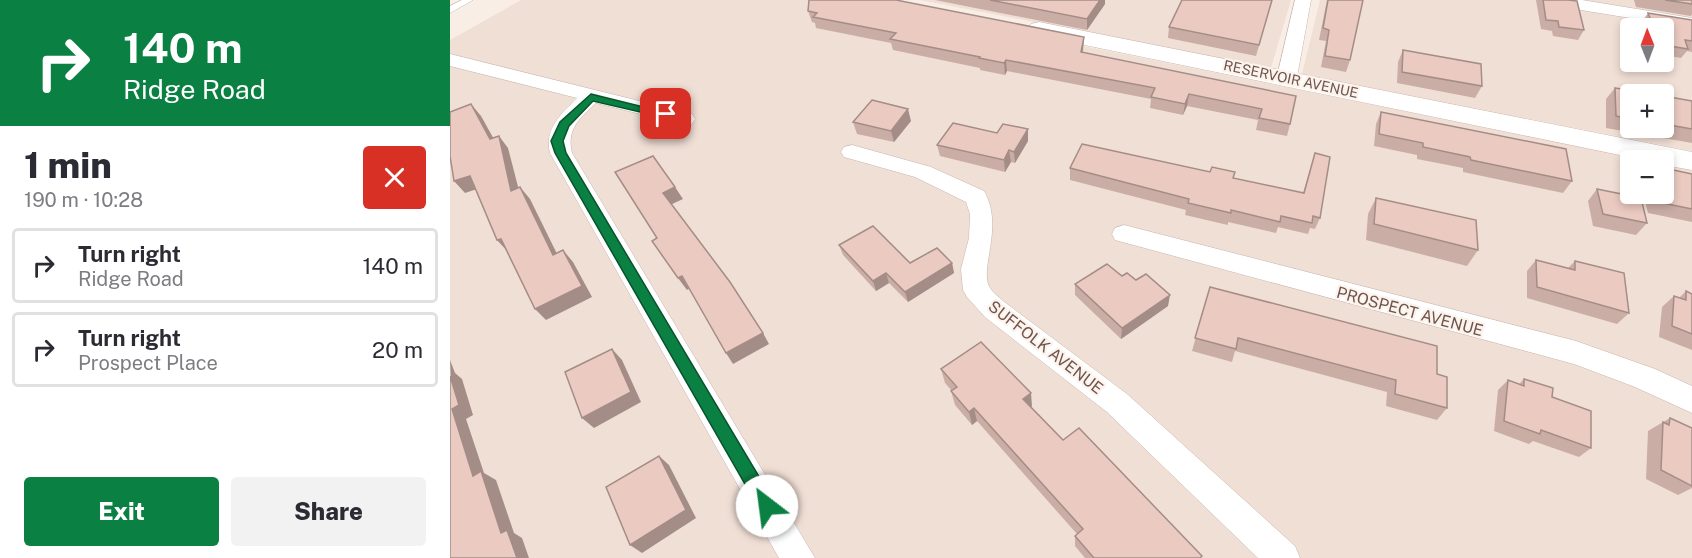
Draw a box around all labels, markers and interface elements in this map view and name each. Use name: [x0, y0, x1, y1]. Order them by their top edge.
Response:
north arrow: [1620, 18, 1674, 72]
map controls: [1620, 18, 1674, 204]
text: 140 m: [123, 23, 243, 72]
icon: right: [24, 24, 102, 102]
street label: RESERVOIR AVENUE: [1222, 57, 1360, 101]
text: Ridge Road: [123, 73, 266, 105]
button: +: [1620, 84, 1674, 138]
pin: [640, 88, 691, 139]
icon: arrive: [649, 97, 682, 130]
text: 1 min: [24, 144, 112, 186]
button: close: [363, 146, 426, 209]
button: −: [1620, 150, 1674, 204]
text: 190 m · 10:28: [24, 188, 143, 212]
text: Turn right: [78, 241, 181, 267]
icon: right: [27, 249, 60, 282]
text: 140 m: [362, 253, 423, 279]
text: Ridge Road: [78, 267, 184, 291]
street label: PROSPECT AVENUE: [1335, 283, 1485, 340]
street label: SUFFOLK AVENUE: [985, 297, 1107, 398]
text: Turn right: [78, 325, 181, 351]
icon: right: [27, 333, 60, 366]
text: 20 m: [372, 337, 423, 363]
text: Prospect Place: [78, 351, 218, 375]
position arrow: [735, 474, 799, 538]
button: Exit: [24, 477, 219, 546]
button: Share: [231, 477, 426, 546]

